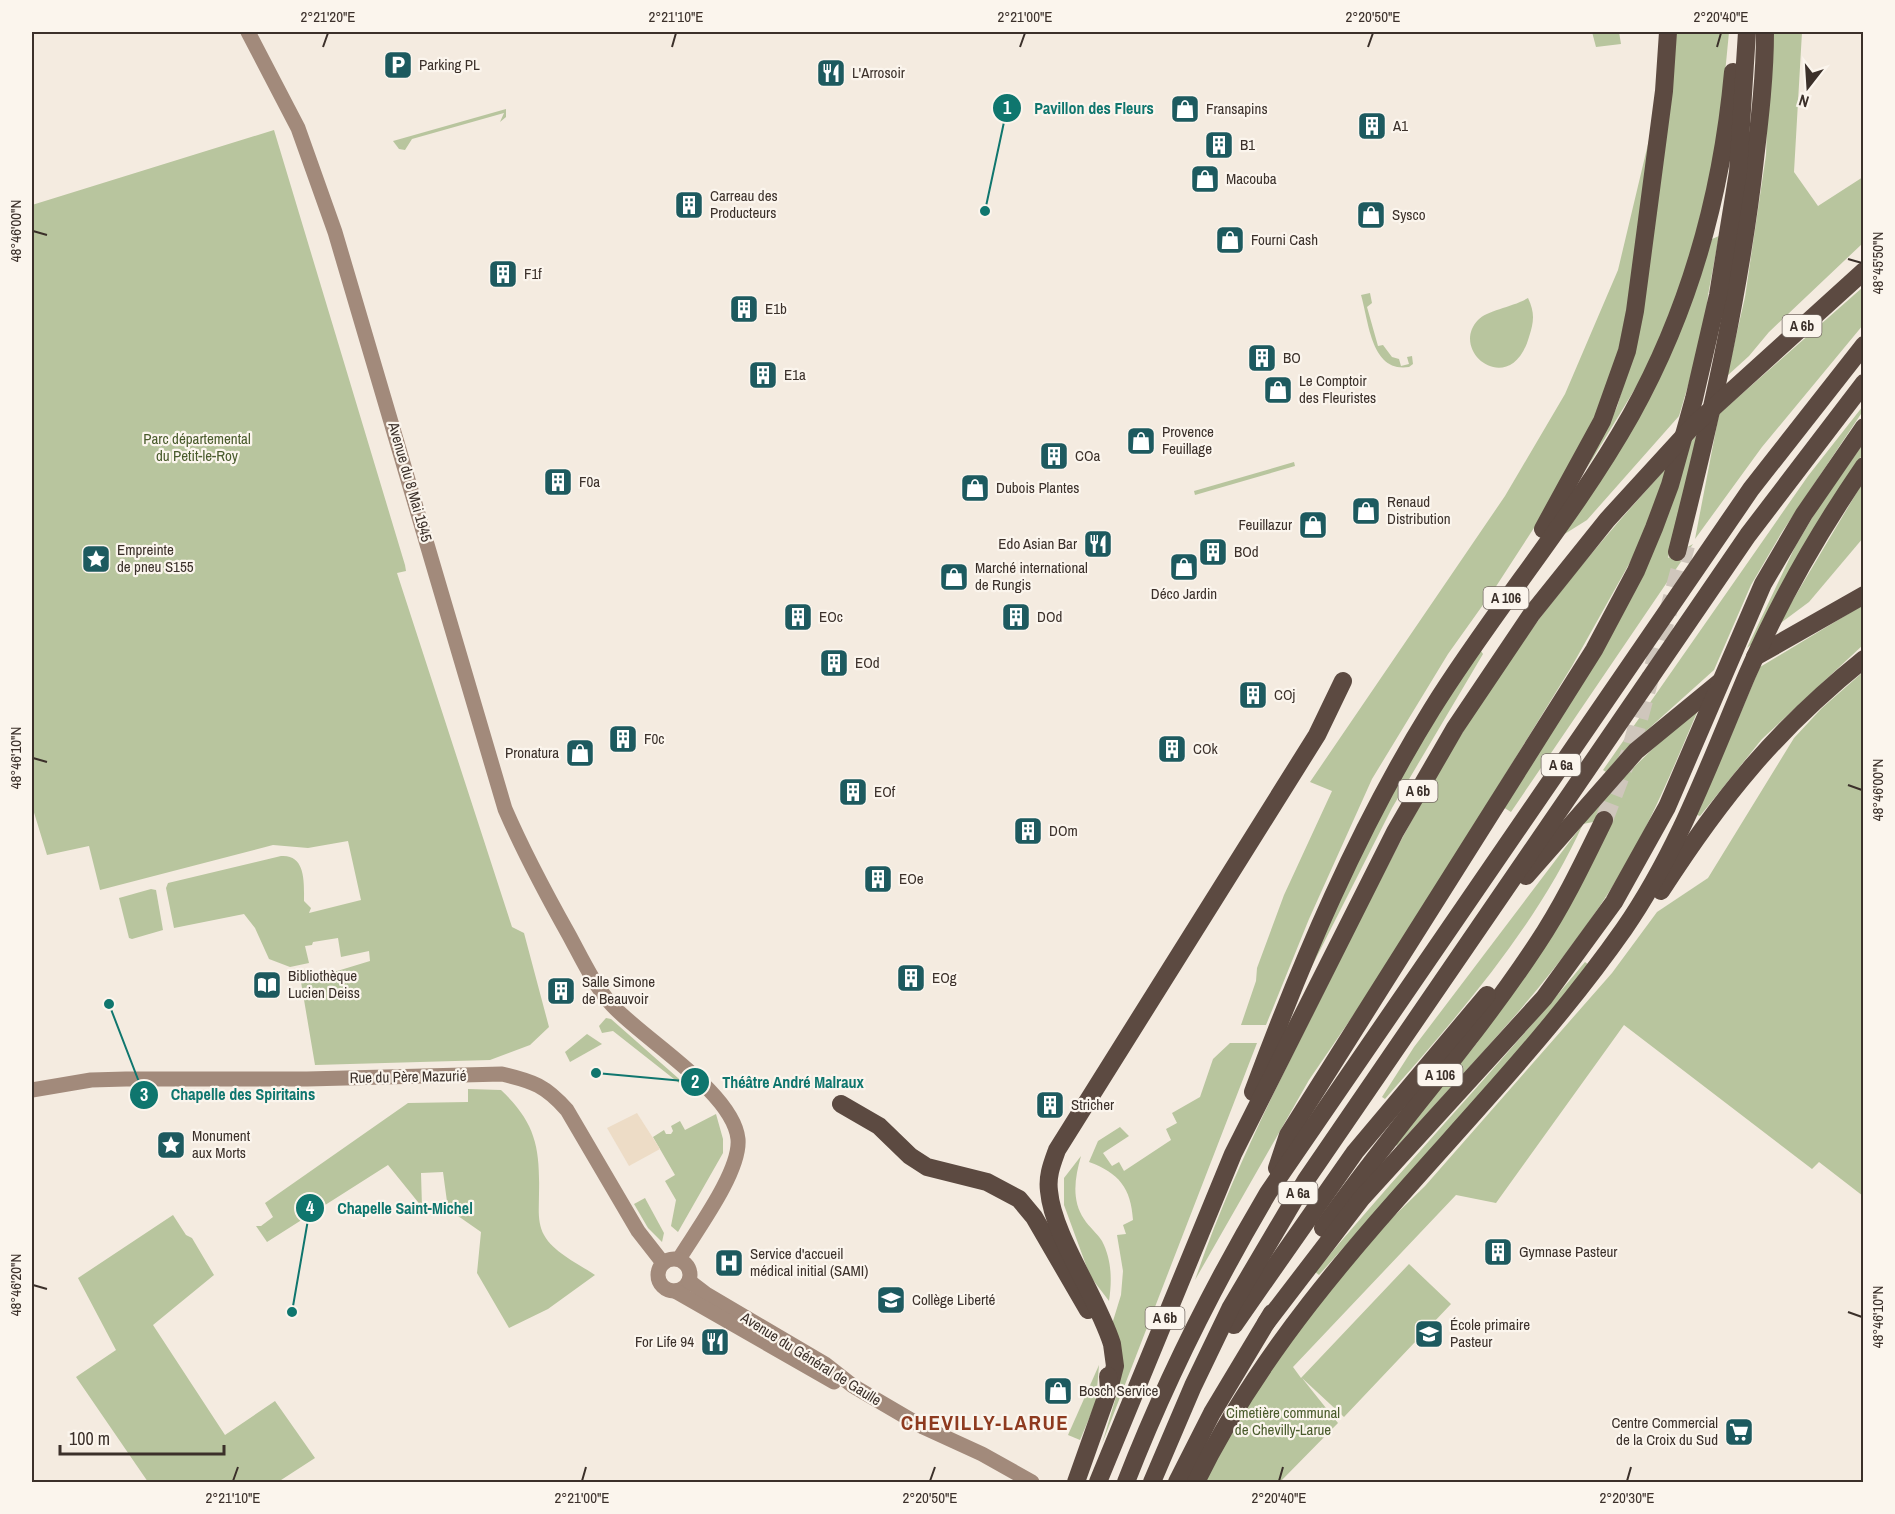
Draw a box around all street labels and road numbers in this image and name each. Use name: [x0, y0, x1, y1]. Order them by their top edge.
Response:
road number: A 6b: [1782, 315, 1822, 337]
street label: Avenue du 8 Mai 1945: [383, 419, 438, 544]
road number: A 106: [1484, 587, 1528, 609]
road number: A 6a: [1542, 754, 1580, 776]
road number: A 6b: [1398, 780, 1438, 802]
road number: A 106: [1418, 1064, 1462, 1086]
street label: Rue du Père Mazurié: [349, 1065, 467, 1088]
road number: A 6a: [1278, 1182, 1318, 1204]
street label: Avenue du Général de Gaulle: [736, 1306, 886, 1410]
road number: A 6b: [1146, 1307, 1184, 1329]

